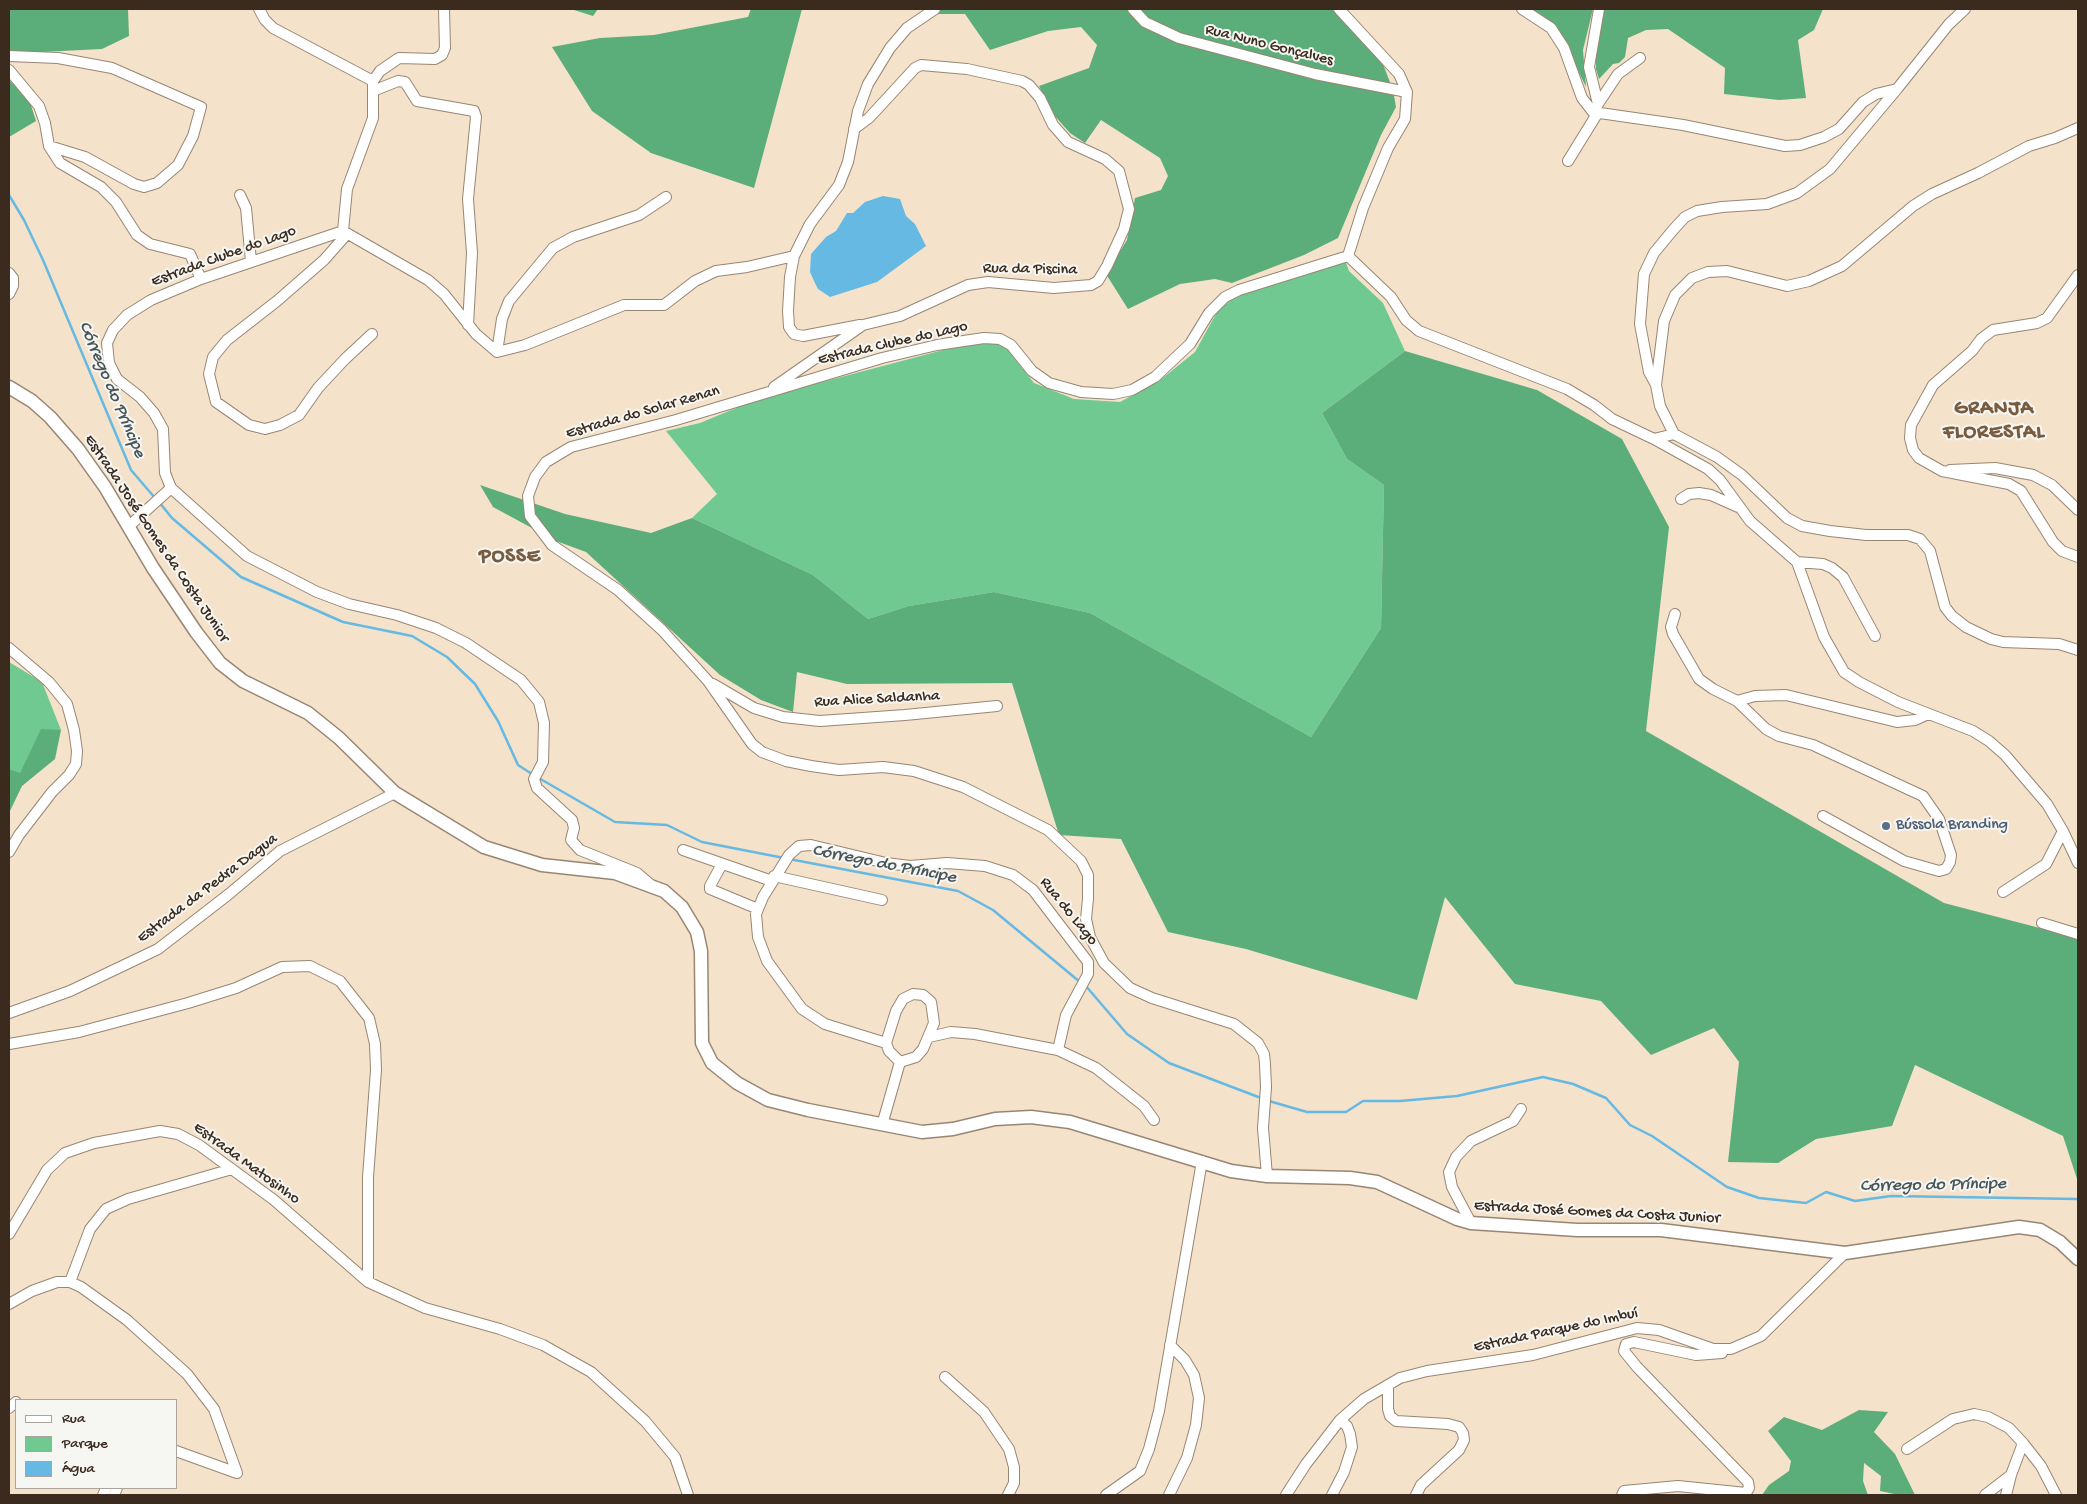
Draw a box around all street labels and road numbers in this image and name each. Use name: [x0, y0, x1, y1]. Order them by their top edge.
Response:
street label: Rua Nuno Gonçalves: [1203, 21, 1335, 71]
street label: Estrada Clube do Lago: [149, 222, 299, 292]
street label: Rua da Piscina: [983, 260, 1077, 280]
street label: Estrada Clube do Lago: [816, 317, 970, 371]
street label: Estrada do Solar Renan: [564, 382, 722, 444]
street label: Estrada José Gomes da Costa Junior: [79, 431, 233, 647]
street label: Rua Alice Saldanha: [814, 687, 940, 713]
street label: Estrada da Pedra Dagua: [134, 830, 282, 948]
street label: Rua do Lago: [1035, 874, 1101, 950]
street label: Estrada Matosinho: [189, 1119, 303, 1209]
street label: Estrada José Gomes da Costa Junior: [1473, 1197, 1721, 1229]
street label: Estrada Parque do Imbuí: [1472, 1304, 1640, 1358]

